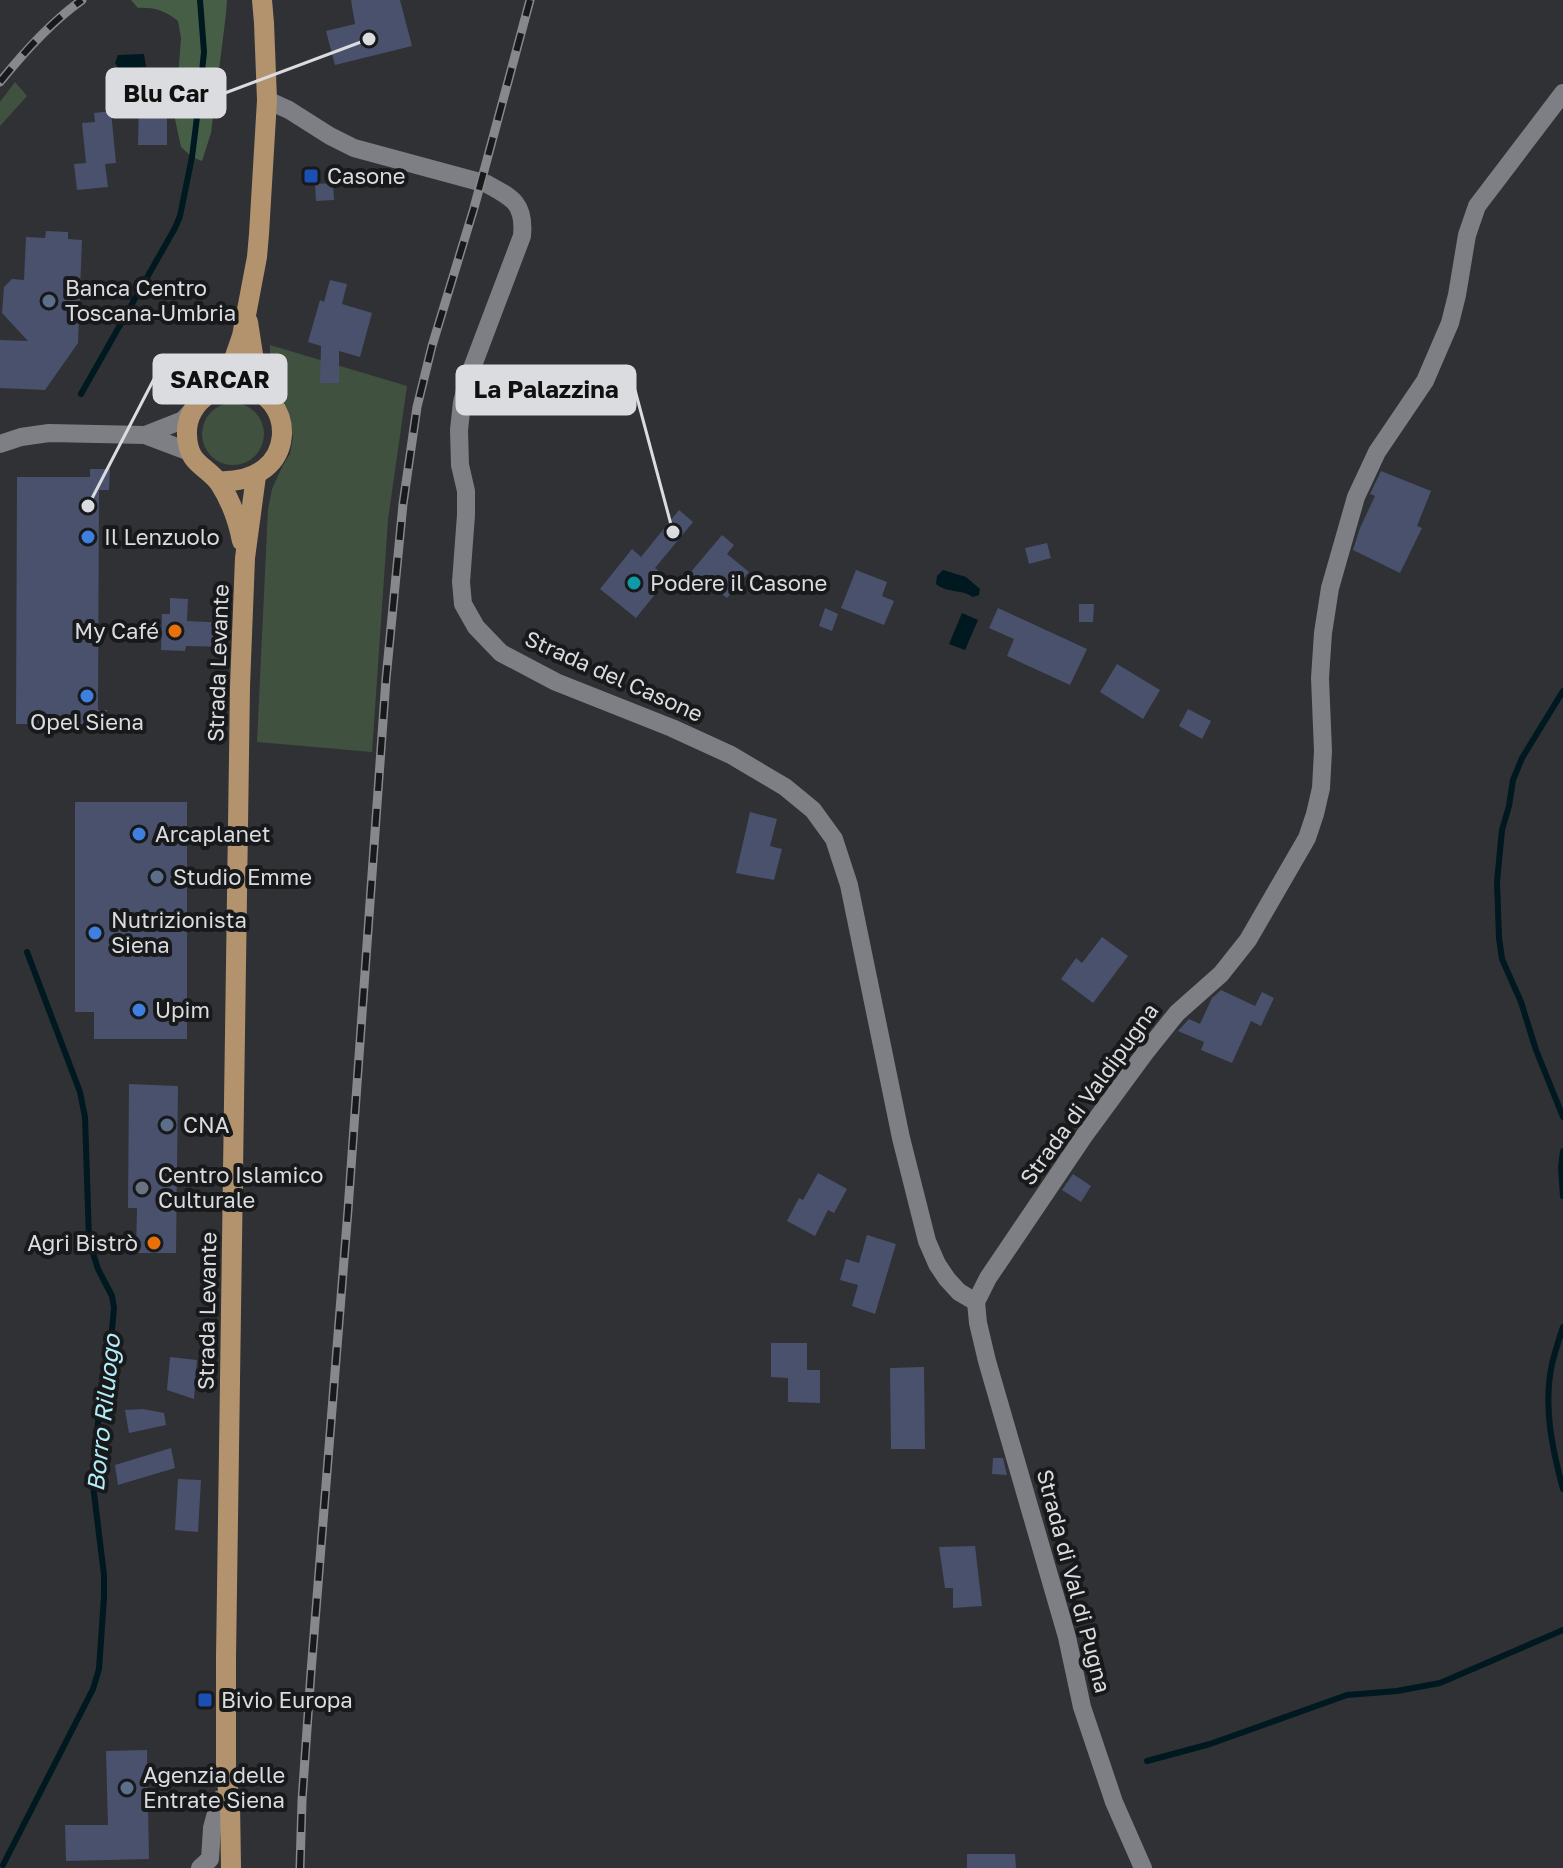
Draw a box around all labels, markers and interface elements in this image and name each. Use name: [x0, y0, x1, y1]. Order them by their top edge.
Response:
callout: Blu Car: [107, 69, 225, 117]
text: Blu Car: [123, 78, 209, 107]
place label: Casone: [327, 162, 406, 189]
marker: Casone: [302, 167, 320, 185]
place label: Banca Centro Toscana-Umbria: [65, 274, 236, 326]
marker: Banca Centro Toscana-Umbria: [40, 292, 58, 310]
callout: SARCAR: [154, 355, 286, 403]
text: SARCAR: [170, 364, 270, 393]
callout: La Palazzina: [457, 366, 635, 414]
text: La Palazzina: [473, 374, 619, 403]
place label: Il Lenzuolo: [104, 523, 220, 550]
marker: Il Lenzuolo: [79, 528, 97, 546]
place label: Podere il Casone: [650, 569, 827, 596]
marker: Podere il Casone: [625, 574, 643, 592]
street label: Strada Levante: [201, 583, 234, 743]
place label: My Café: [74, 617, 159, 644]
marker: My Café: [166, 622, 184, 640]
street label: Strada del Casone: [521, 624, 707, 727]
marker: Opel Siena: [78, 687, 96, 705]
place label: Opel Siena: [30, 708, 144, 735]
place label: Arcaplanet: [155, 820, 271, 847]
marker: Arcaplanet: [130, 825, 148, 843]
place label: Studio Emme: [173, 863, 312, 890]
marker: Studio Emme: [148, 868, 166, 886]
place label: Nutrizionista Siena: [111, 906, 247, 958]
marker: Nutrizionista Siena: [86, 924, 104, 942]
place label: Upim: [155, 996, 210, 1023]
street label: Strada di Valdipugna: [1014, 998, 1164, 1190]
marker: Upim: [130, 1001, 148, 1019]
place label: CNA: [183, 1111, 230, 1138]
marker: CNA: [158, 1116, 176, 1134]
place label: Centro Islamico Culturale: [158, 1161, 324, 1213]
marker: Centro Islamico Culturale: [133, 1179, 151, 1197]
place label: Agri Bistrò: [27, 1229, 138, 1256]
street label: Strada Levante: [192, 1232, 221, 1390]
marker: Agri Bistrò: [145, 1234, 163, 1252]
water label: Borro Riluogo: [80, 1331, 126, 1493]
street label: Strada di Val di Pugna: [1032, 1466, 1117, 1696]
place label: Bivio Europa: [221, 1686, 353, 1713]
marker: Bivio Europa: [196, 1691, 214, 1709]
place label: Agenzia delle Entrate Siena: [143, 1761, 285, 1813]
marker: Agenzia delle Entrate Siena: [118, 1779, 136, 1797]

